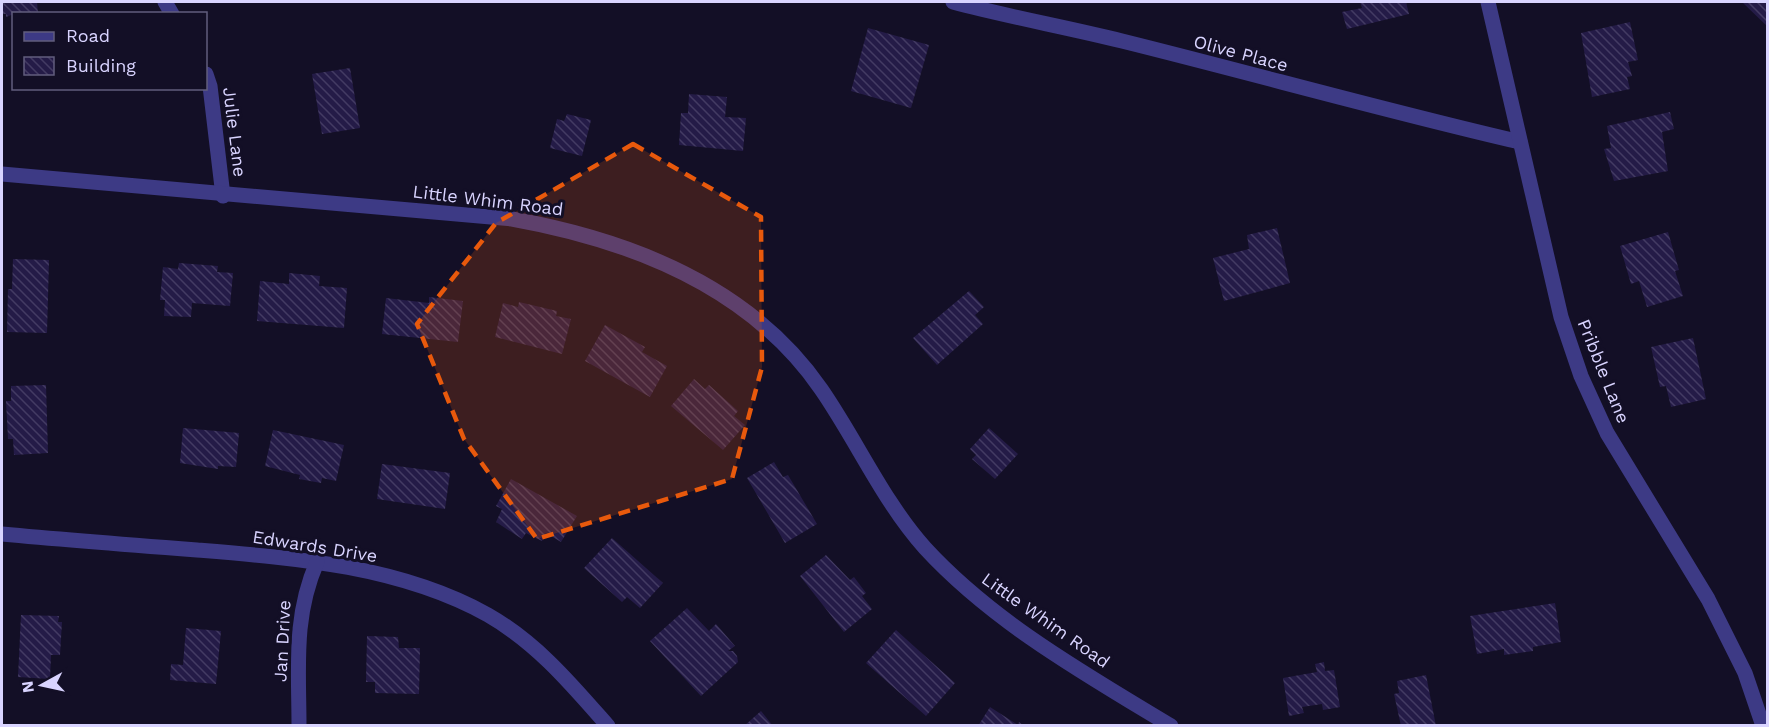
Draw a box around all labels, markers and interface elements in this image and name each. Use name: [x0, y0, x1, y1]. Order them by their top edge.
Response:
legend: [12, 12, 207, 90]
text: Road: [66, 25, 110, 46]
street label: Olive Place: [1192, 30, 1290, 76]
text: Building: [66, 55, 136, 76]
street label: Julie Lane: [219, 86, 251, 178]
street label: Little Whim Road: [412, 180, 564, 220]
street label: Pribble Lane: [1574, 316, 1634, 426]
street label: Edwards Drive: [251, 526, 379, 566]
street label: Little Whim Road: [978, 568, 1114, 672]
street label: Jan Drive: [269, 599, 295, 683]
north arrow: [12, 655, 72, 715]
text: N: [17, 680, 38, 694]

